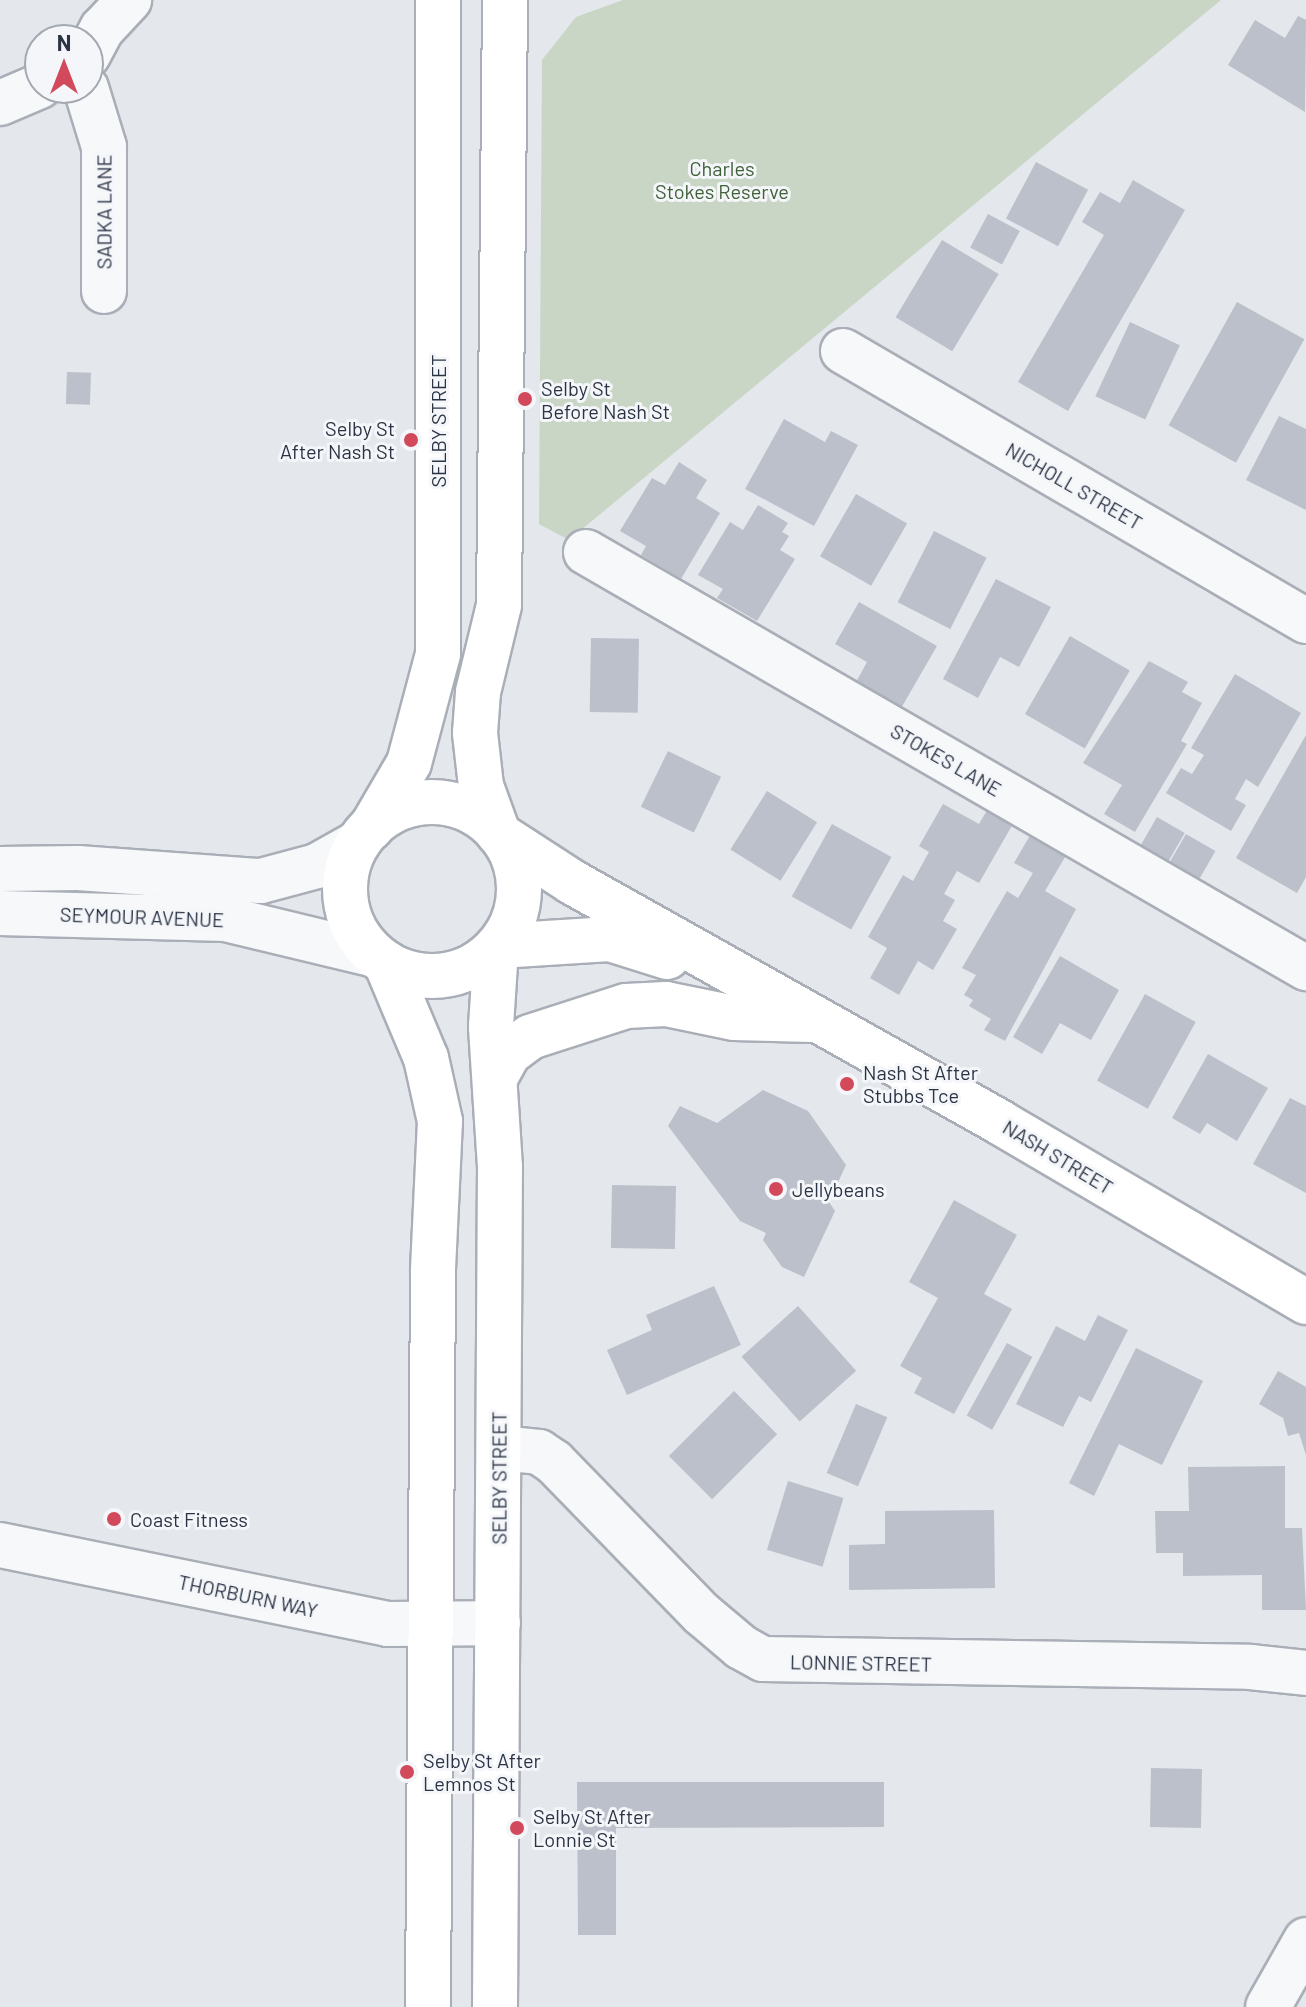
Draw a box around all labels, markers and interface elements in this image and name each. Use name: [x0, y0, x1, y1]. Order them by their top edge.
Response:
north arrow: [24, 24, 104, 104]
text: N: [57, 29, 71, 55]
street label: SADKA LANE: [92, 155, 116, 269]
park label: Charles Stokes Reserve: [655, 157, 789, 204]
street label: SELBY STREET: [426, 354, 450, 488]
place label: Selby St Before Nash St: [541, 376, 670, 423]
marker: Selby St Before Nash St: [516, 390, 534, 408]
place label: Selby St After Nash St: [280, 416, 395, 463]
marker: Selby St After Nash St: [402, 431, 420, 449]
street label: NICHOLL STREET: [1002, 437, 1146, 535]
street label: STOKES LANE: [886, 719, 1006, 801]
street label: SEYMOUR AVENUE: [59, 902, 225, 932]
place label: Nash St After Stubbs Tce: [863, 1060, 978, 1107]
marker: Nash St After Stubbs Tce: [838, 1075, 856, 1093]
street label: NASH STREET: [999, 1115, 1117, 1199]
place label: Jellybeans: [792, 1177, 885, 1201]
marker: Jellybeans: [767, 1180, 785, 1198]
street label: SELBY STREET: [487, 1411, 511, 1545]
place label: Coast Fitness: [130, 1507, 248, 1531]
marker: Coast Fitness: [105, 1510, 123, 1528]
street label: THORBURN WAY: [176, 1569, 320, 1623]
street label: LONNIE STREET: [790, 1650, 932, 1676]
place label: Selby St After Lemnos St: [423, 1748, 541, 1795]
marker: Selby St After Lemnos St: [398, 1763, 416, 1781]
place label: Selby St After Lonnie St: [533, 1804, 651, 1851]
marker: Selby St After Lonnie St: [508, 1819, 526, 1837]

